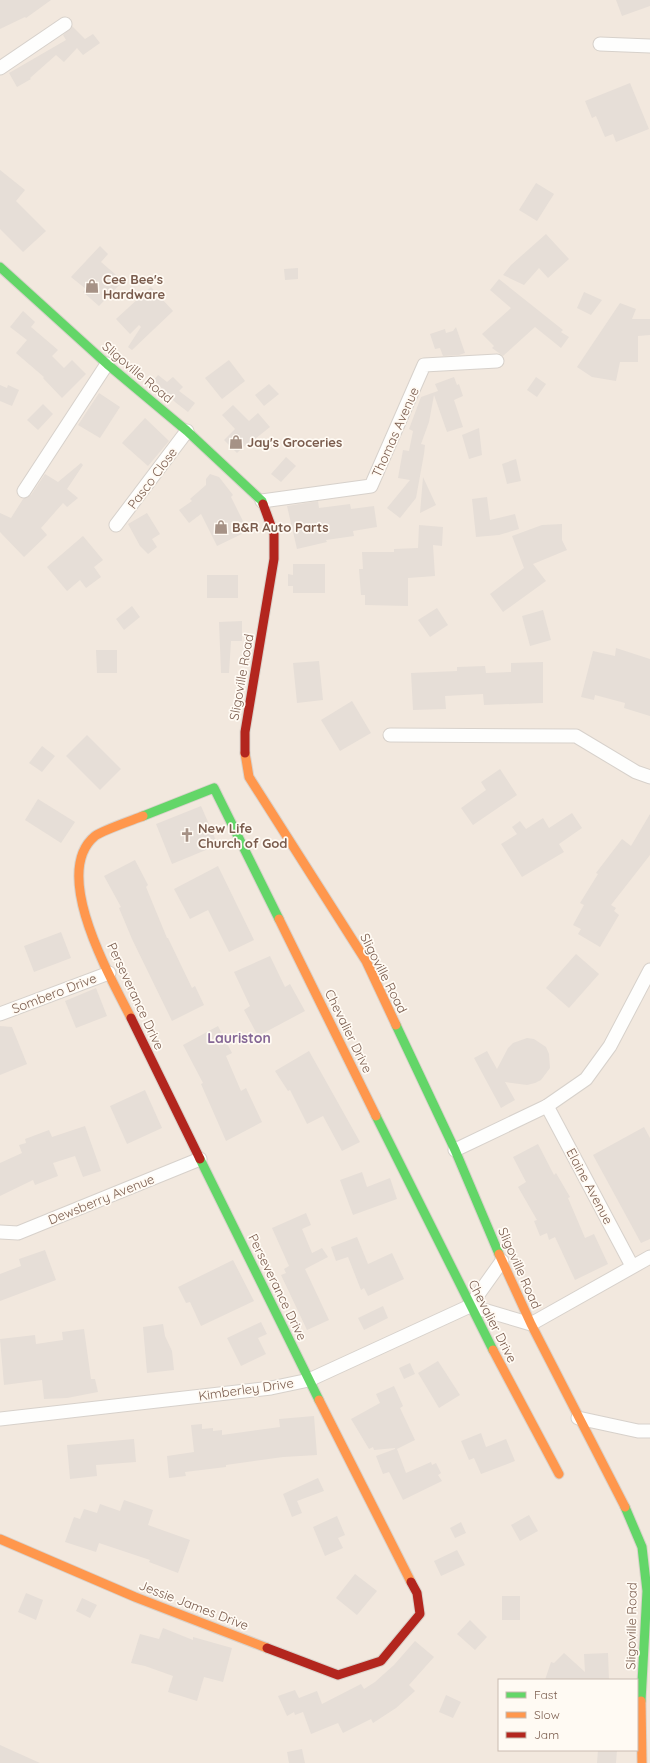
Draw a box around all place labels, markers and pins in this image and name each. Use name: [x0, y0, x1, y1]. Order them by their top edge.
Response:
place label: Cee Bee's Hardware: [103, 271, 166, 302]
shop icon: Cee Bee's Hardware: [84, 278, 100, 294]
shop icon: Jay's Groceries: [228, 434, 244, 450]
place label: Jay's Groceries: [247, 434, 342, 450]
shop icon: B&R Auto Parts: [213, 519, 229, 535]
place label: B&R Auto Parts: [232, 519, 329, 535]
place label: New Life Church of God: [198, 820, 288, 851]
church icon: New Life Church of God: [179, 827, 195, 843]

